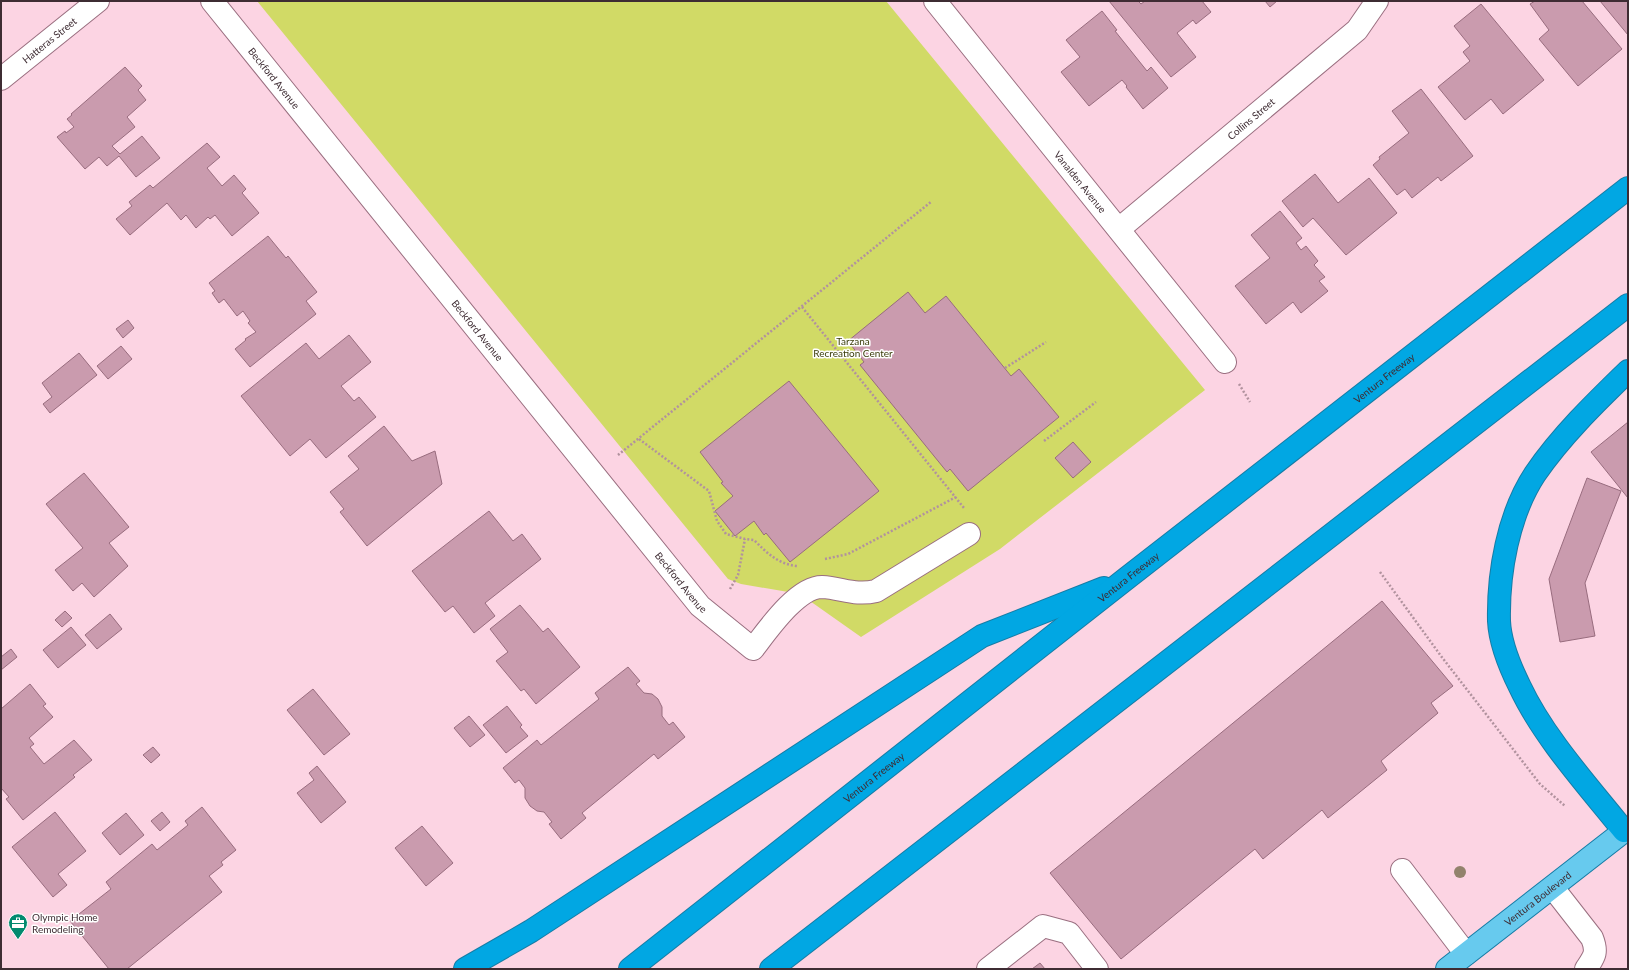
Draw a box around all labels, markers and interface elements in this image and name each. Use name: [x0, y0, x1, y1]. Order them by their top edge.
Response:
street label: Hatteras Street: [20, 14, 79, 66]
street label: Beckford Avenue: [246, 45, 302, 111]
street label: Collins Street: [1225, 95, 1277, 142]
street label: Vanalden Avenue: [1052, 149, 1109, 215]
street label: Beckford Avenue: [449, 297, 506, 363]
park label: Tarzana Recreation Center: [813, 335, 893, 359]
street label: Ventura Freeway: [1351, 350, 1418, 405]
street label: Beckford Avenue: [653, 549, 709, 615]
street label: Ventura Freeway: [1095, 549, 1162, 605]
street label: Ventura Freeway: [841, 749, 907, 805]
street label: Ventura Boulevard: [1502, 869, 1574, 928]
place label: Olympic Home Remodeling: [32, 911, 98, 935]
office icon: Olympic Home Remodeling: [7, 912, 29, 940]

